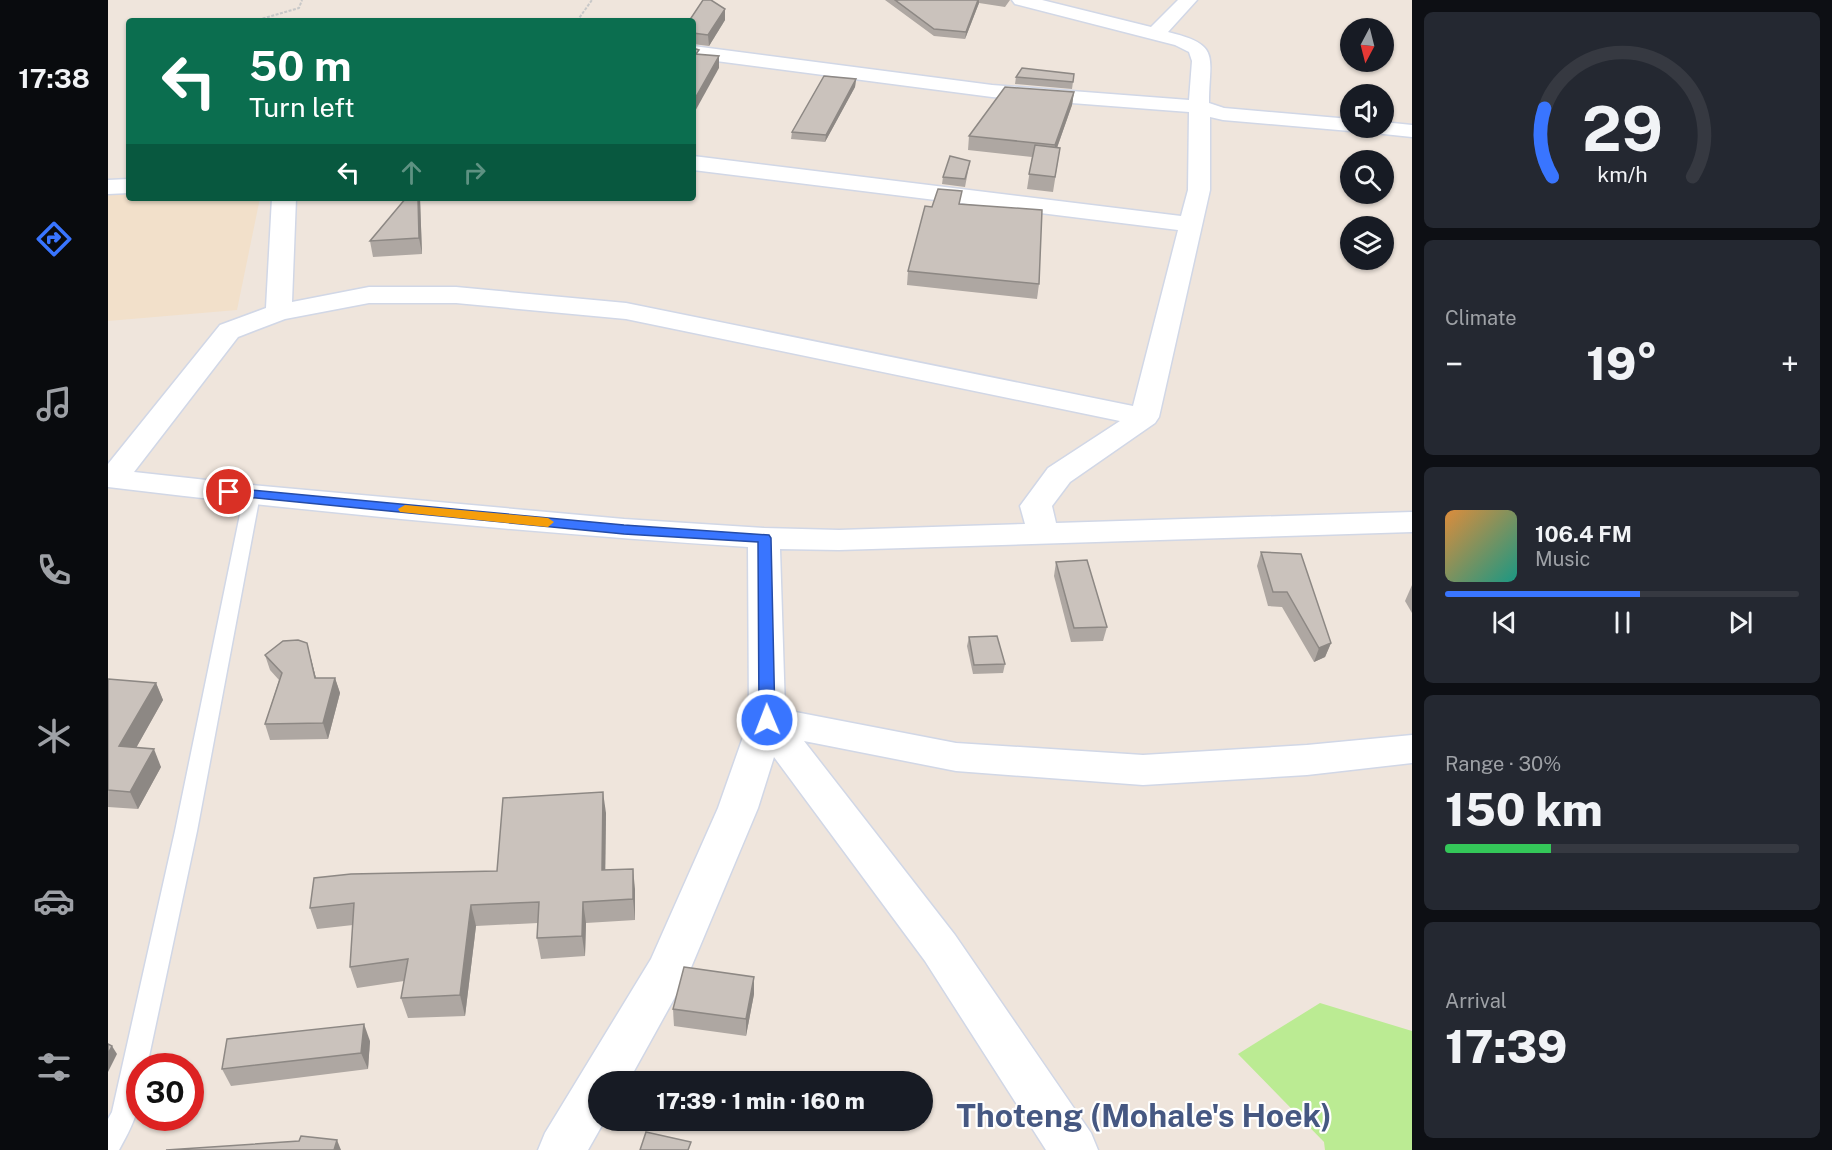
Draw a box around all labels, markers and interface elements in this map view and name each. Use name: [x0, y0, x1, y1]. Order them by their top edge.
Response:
north arrow: [1340, 18, 1394, 72]
map controls: [1340, 18, 1394, 270]
text: 50 m: [249, 41, 352, 90]
icon: left: [150, 42, 228, 120]
text: 17:38: [18, 62, 90, 94]
button: sound: [1340, 84, 1394, 138]
text: Turn left: [249, 91, 355, 123]
text: 29: [1582, 92, 1662, 165]
button: search: [1340, 150, 1394, 204]
icon: left: [332, 156, 365, 189]
icon: ahead: [395, 156, 428, 189]
icon: right: [458, 156, 491, 189]
text: km/h: [1597, 162, 1647, 187]
button: layers: [1340, 216, 1394, 270]
icon: directions: [33, 218, 75, 260]
text: Climate: [1445, 306, 1517, 330]
text: 19°: [1586, 337, 1658, 390]
text: −: [1445, 345, 1463, 383]
text: +: [1781, 345, 1799, 383]
icon: music: [33, 383, 75, 425]
pin: [203, 466, 254, 517]
icon: arrive: [212, 475, 245, 508]
text: 106.4 FM: [1535, 521, 1632, 547]
text: Music: [1535, 547, 1590, 571]
icon: phone: [33, 549, 75, 591]
icon: previous: [1488, 606, 1521, 639]
icon: pause: [1606, 606, 1639, 639]
icon: next: [1724, 606, 1757, 639]
position arrow: [735, 688, 799, 752]
icon: climate: [33, 715, 75, 757]
text: Range · 30%: [1445, 752, 1561, 776]
text: 150 km: [1445, 783, 1603, 836]
icon: car: [33, 880, 75, 922]
text: Arrival: [1445, 989, 1507, 1013]
text: 17:39: [1445, 1020, 1567, 1073]
icon: filters: [33, 1046, 75, 1088]
speed limit sign: 30: [126, 1053, 204, 1131]
text: 17:39 · 1 min · 160 m: [656, 1088, 865, 1114]
district label: Thoteng (Mohale's Hoek): [956, 1097, 1332, 1134]

